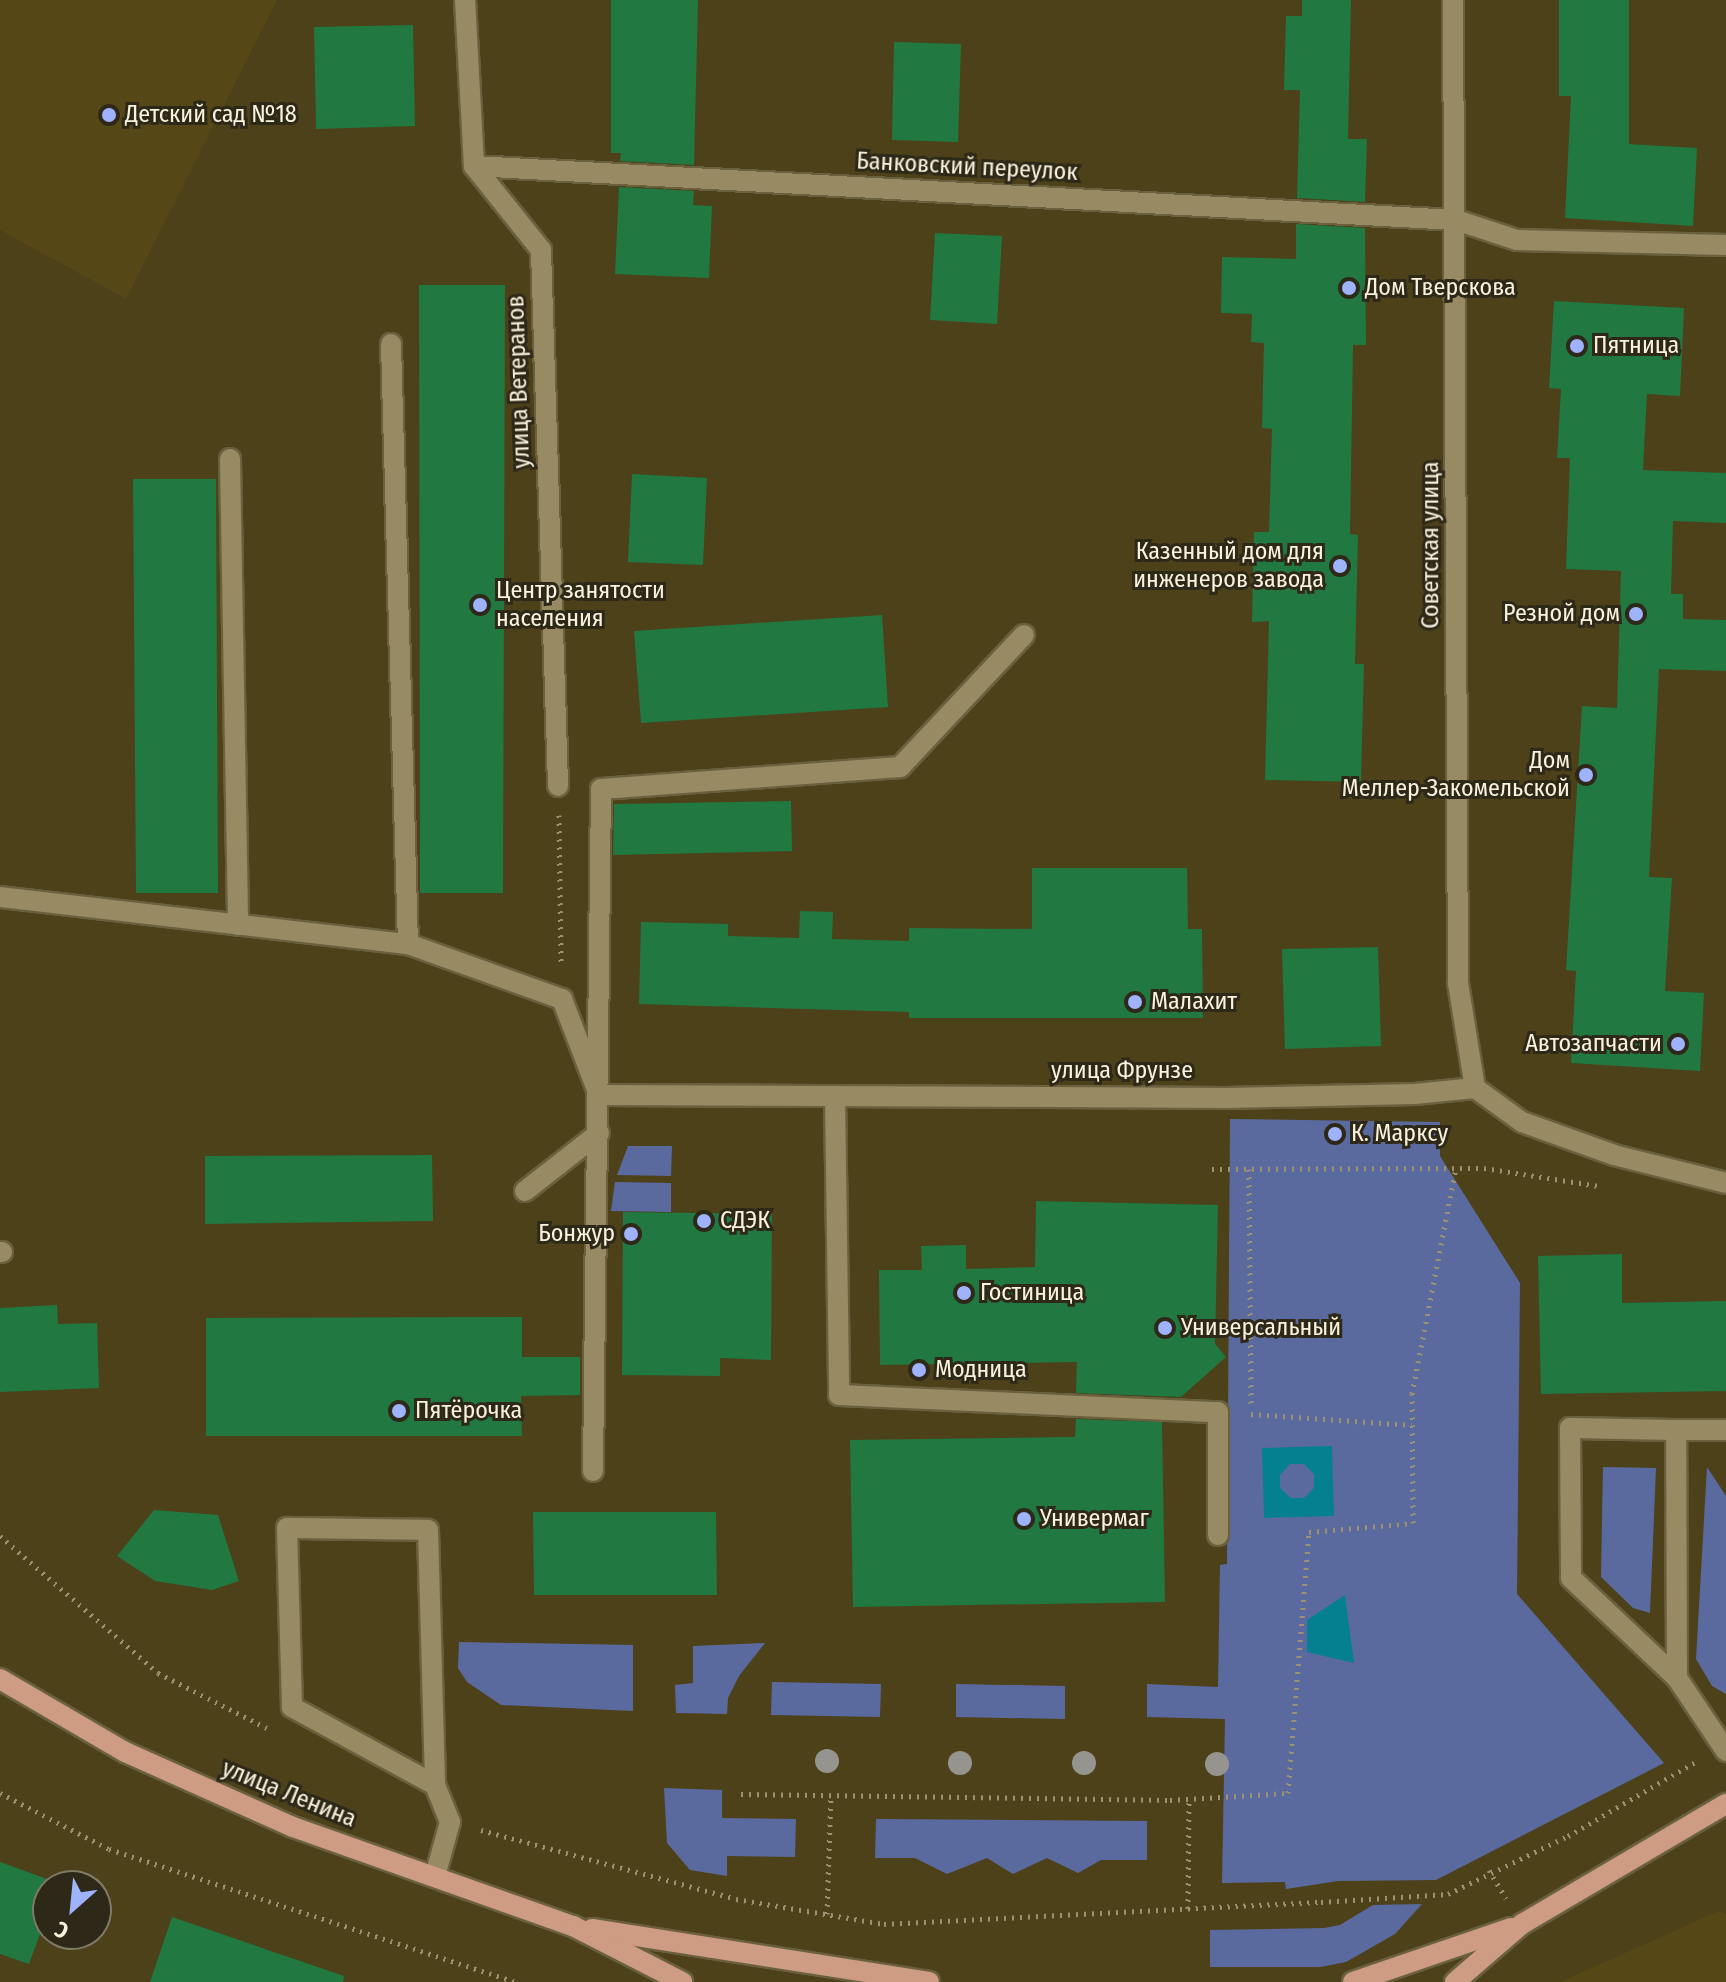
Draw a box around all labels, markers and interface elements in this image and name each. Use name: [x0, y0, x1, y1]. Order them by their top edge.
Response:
place label: Детский сад №18: [125, 101, 297, 129]
marker: Детский сад №18: [100, 106, 118, 124]
street label: Банковский переулок: [856, 147, 1078, 187]
place label: Дом Тверскова: [1365, 274, 1516, 302]
marker: Дом Тверскова: [1340, 279, 1358, 297]
street label: улица Ветеранов: [502, 295, 536, 469]
place label: Пятница: [1593, 332, 1679, 360]
marker: Пятница: [1568, 337, 1586, 355]
street label: Советская улица: [1417, 461, 1445, 629]
place label: Казенный дом для инженеров завода: [1133, 538, 1324, 594]
marker: Казенный дом для инженеров завода: [1331, 557, 1349, 575]
place label: Центр занятости населения: [496, 577, 665, 633]
marker: Центр занятости населения: [471, 596, 489, 614]
place label: Резной дом: [1503, 600, 1620, 628]
marker: Резной дом: [1627, 605, 1645, 623]
place label: Дом Меллер-Закомельской: [1342, 747, 1570, 803]
marker: Дом Меллер-Закомельской: [1577, 766, 1595, 784]
place label: Малахит: [1151, 988, 1237, 1016]
marker: Малахит: [1126, 993, 1144, 1011]
place label: Автозапчасти: [1525, 1030, 1662, 1058]
marker: Автозапчасти: [1669, 1035, 1687, 1053]
street label: улица Фрунзе: [1051, 1057, 1193, 1085]
place label: К. Марксу: [1351, 1120, 1448, 1148]
marker: К. Марксу: [1326, 1125, 1344, 1143]
place label: СДЭК: [720, 1207, 770, 1235]
marker: СДЭК: [695, 1212, 713, 1230]
place label: Бонжур: [538, 1220, 615, 1248]
marker: Бонжур: [622, 1225, 640, 1243]
place label: Гостиница: [980, 1279, 1084, 1307]
marker: Гостиница: [955, 1284, 973, 1302]
place label: Универсальный: [1181, 1314, 1341, 1342]
marker: Универсальный: [1156, 1319, 1174, 1337]
place label: Модница: [935, 1356, 1027, 1384]
marker: Модница: [910, 1361, 928, 1379]
place label: Пятёрочка: [415, 1397, 522, 1425]
marker: Пятёрочка: [390, 1402, 408, 1420]
place label: Универмаг: [1040, 1505, 1149, 1533]
marker: Универмаг: [1015, 1510, 1033, 1528]
street label: улица Ленина: [218, 1754, 360, 1834]
north arrow: [32, 1870, 112, 1950]
text: С: [51, 1915, 73, 1945]

